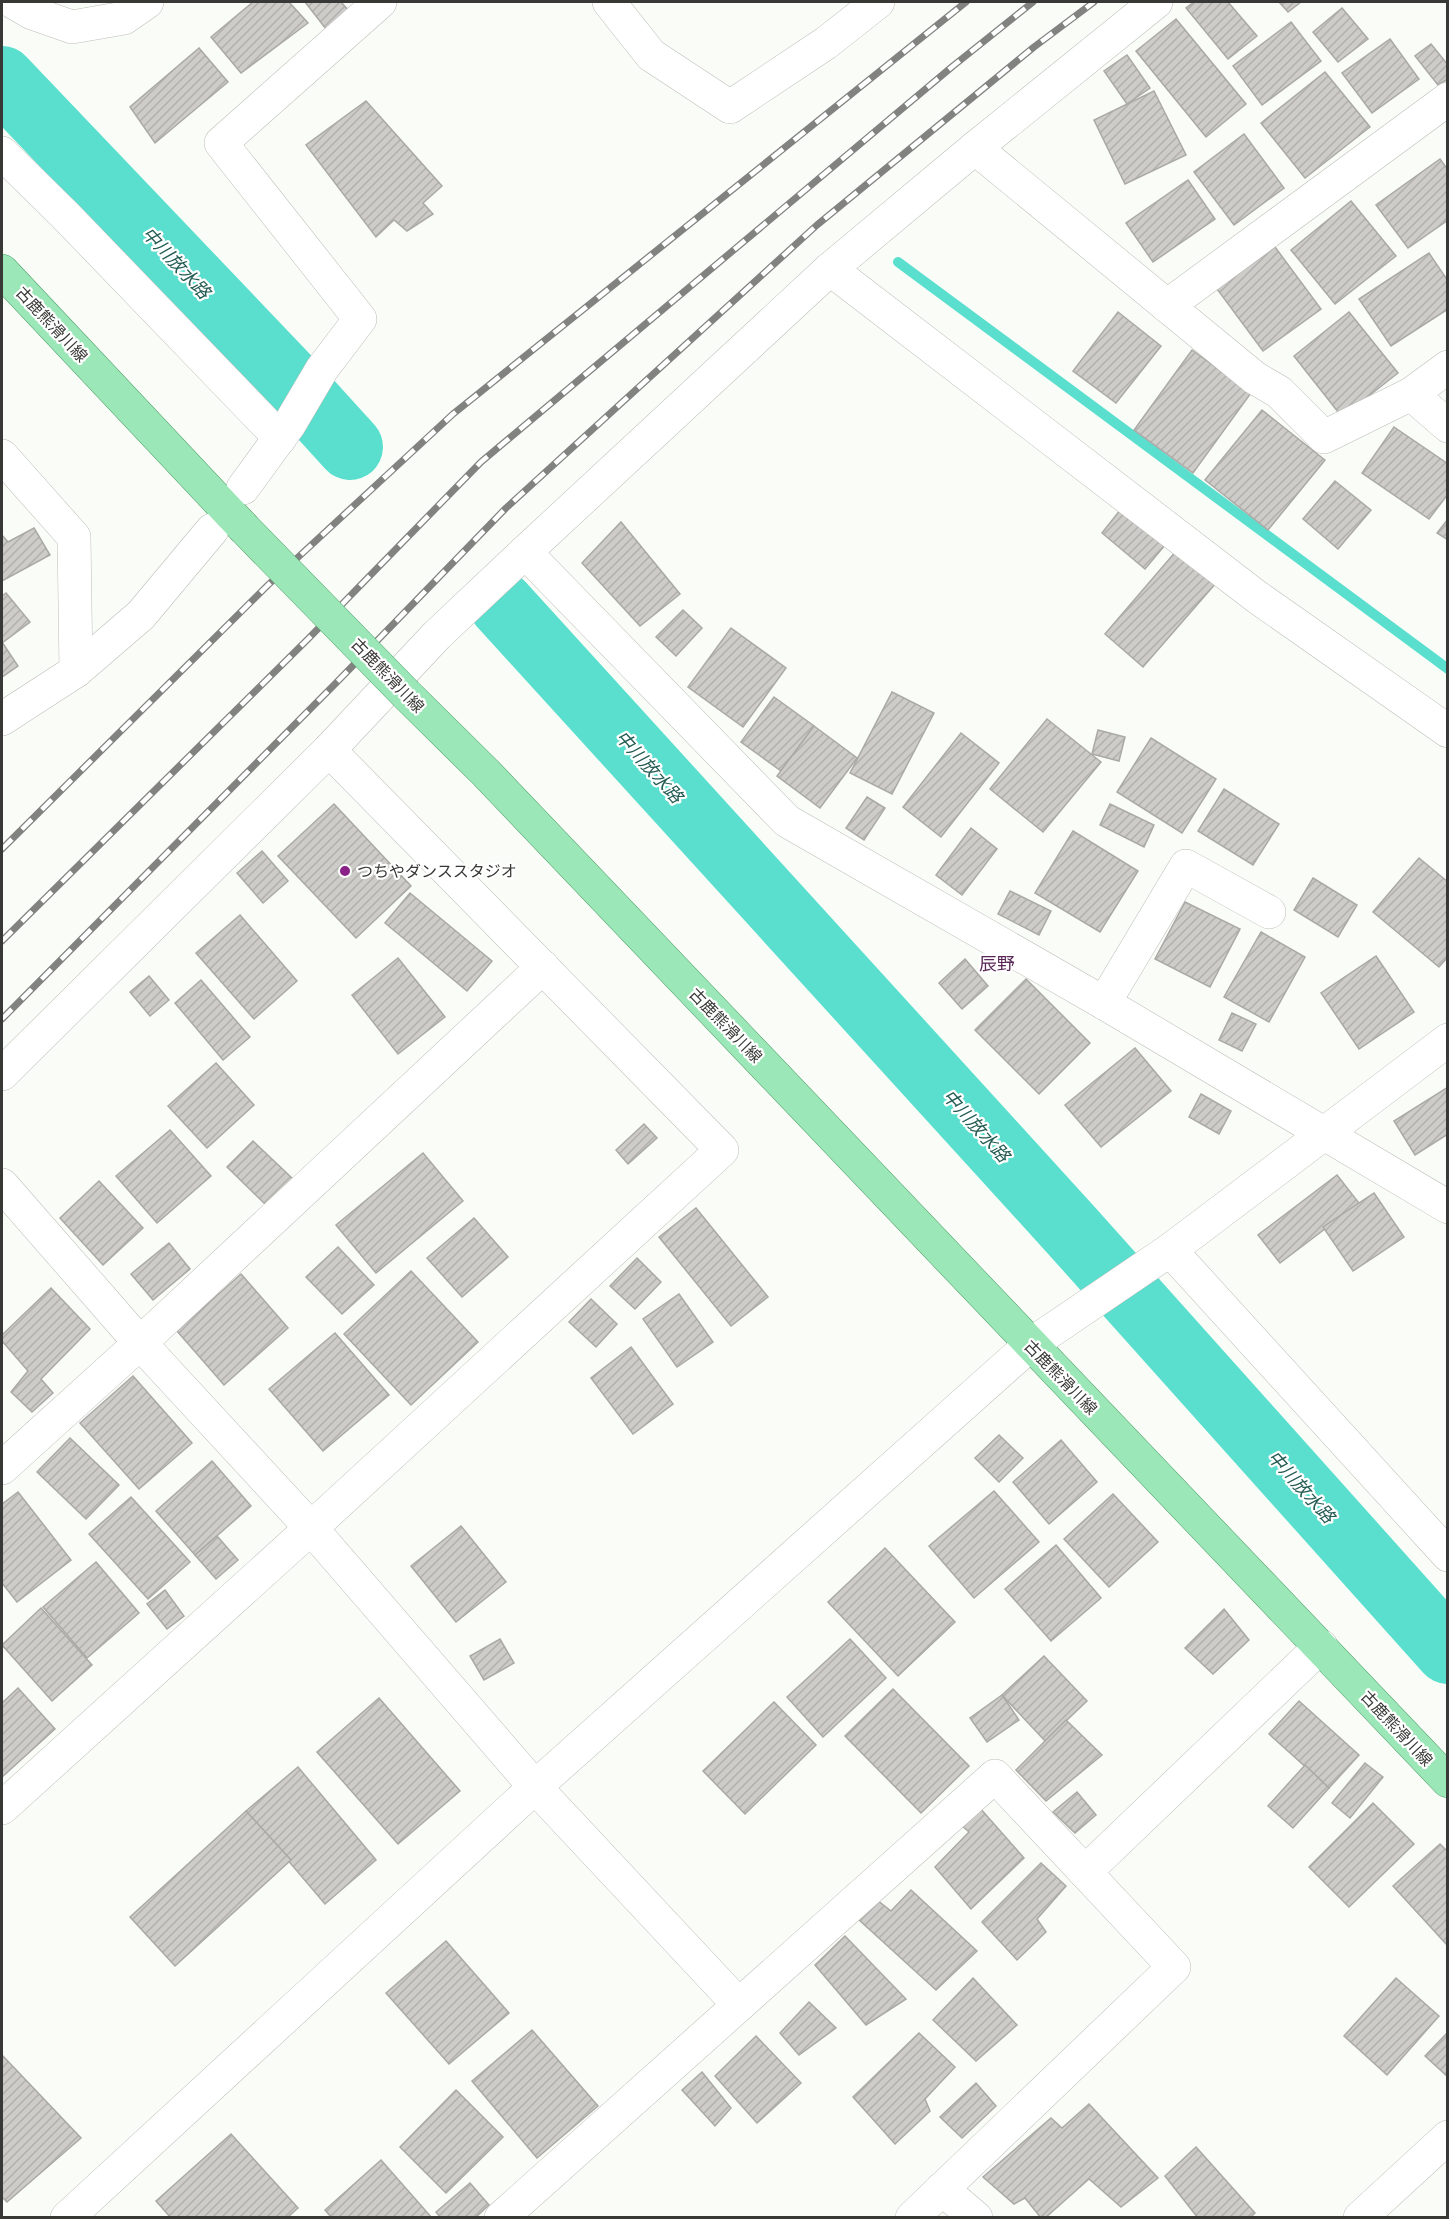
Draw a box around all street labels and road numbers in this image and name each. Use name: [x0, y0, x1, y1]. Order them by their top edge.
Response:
street label: 古鹿熊滑川線: [13, 282, 92, 365]
street label: 古鹿熊滑川線: [348, 634, 429, 716]
street label: 古鹿熊滑川線: [686, 984, 767, 1066]
street label: 古鹿熊滑川線: [1021, 1336, 1102, 1418]
street label: 古鹿熊滑川線: [1358, 1686, 1437, 1769]

